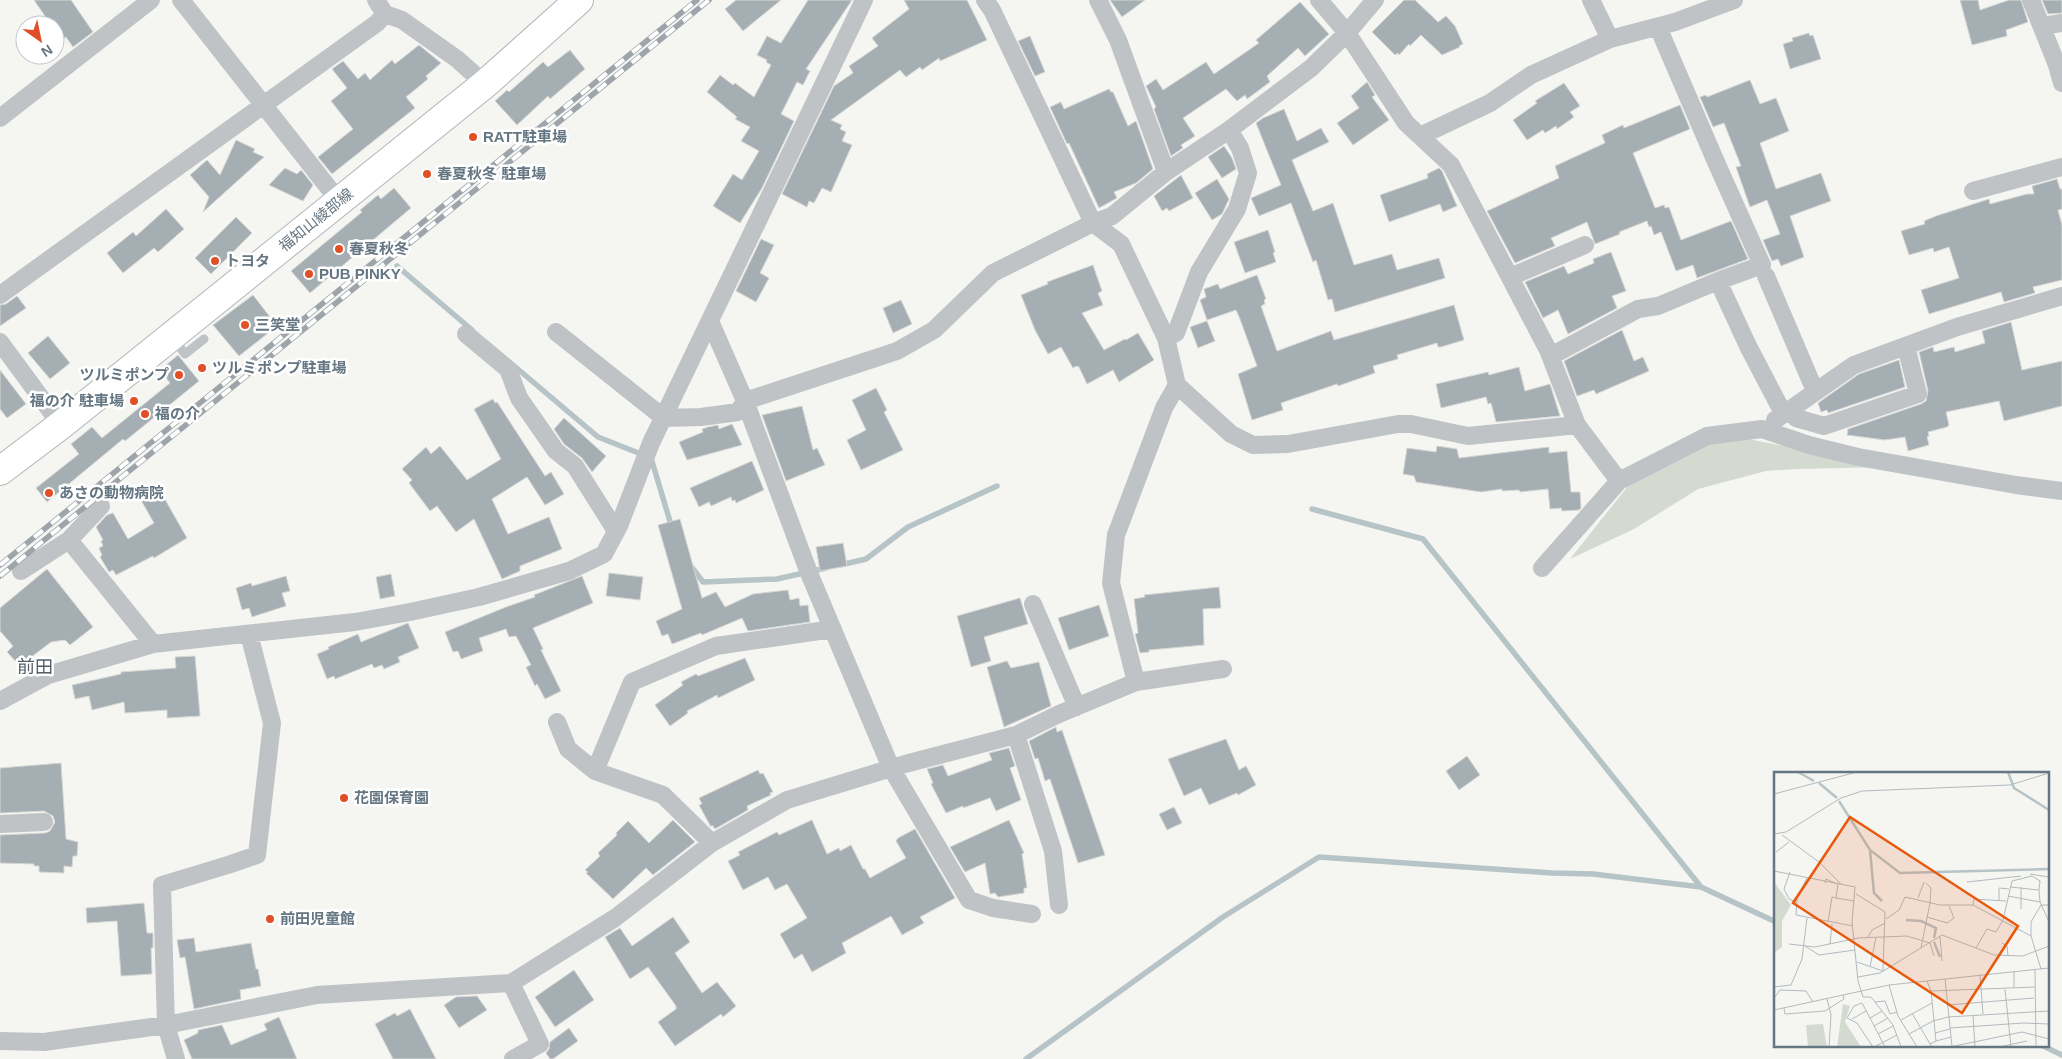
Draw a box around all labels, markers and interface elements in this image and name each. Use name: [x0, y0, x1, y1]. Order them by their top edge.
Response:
north arrow: [15, 15, 65, 65]
text: N: [38, 41, 56, 60]
place label: RATT駐車場: [483, 128, 567, 145]
marker: RATT駐車場: [467, 131, 479, 143]
place label: 春夏秋冬 駐車場: [437, 165, 546, 182]
marker: 春夏秋冬 駐車場: [421, 168, 433, 180]
street label: 福知山綾部線: [275, 185, 356, 255]
place label: 春夏秋冬: [349, 240, 409, 257]
marker: 春夏秋冬: [333, 243, 345, 255]
place label: トヨタ: [225, 252, 270, 269]
marker: トヨタ: [209, 255, 221, 267]
place label: PUB PINKY: [319, 265, 401, 282]
marker: PUB PINKY: [303, 268, 315, 280]
place label: 三笑堂: [255, 316, 300, 333]
marker: 三笑堂: [239, 319, 251, 331]
place label: ツルミポンプ駐車場: [212, 359, 347, 376]
marker: ツルミポンプ駐車場: [196, 362, 208, 374]
place label: ツルミポンプ: [79, 366, 169, 383]
marker: ツルミポンプ: [173, 369, 185, 381]
place label: 福の介 駐車場: [29, 392, 124, 409]
marker: 福の介 駐車場: [128, 395, 140, 407]
place label: 福の介: [154, 405, 200, 422]
marker: 福の介: [139, 408, 151, 420]
place label: あさの動物病院: [59, 484, 164, 501]
marker: あさの動物病院: [43, 487, 55, 499]
district label: 前田: [17, 657, 53, 677]
inset map: [1774, 772, 2050, 1046]
place label: 花園保育園: [354, 789, 429, 806]
marker: 花園保育園: [338, 792, 350, 804]
place label: 前田児童館: [280, 910, 355, 927]
marker: 前田児童館: [264, 913, 276, 925]

